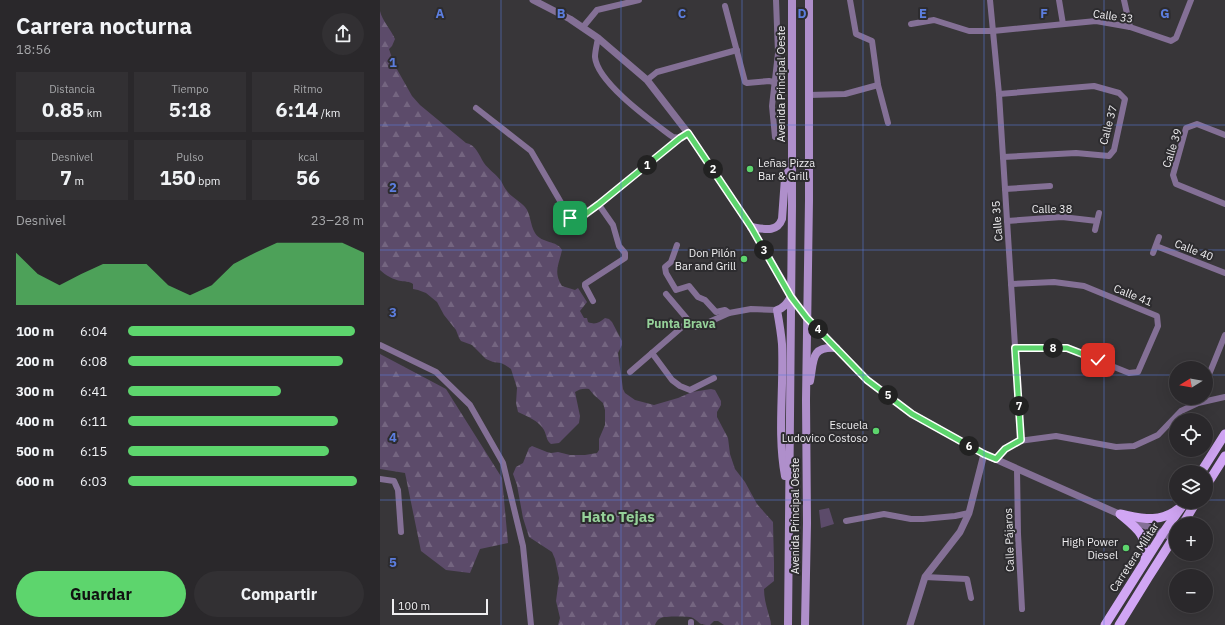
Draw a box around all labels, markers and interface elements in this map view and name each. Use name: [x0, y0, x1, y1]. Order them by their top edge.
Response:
text: A: [436, 5, 445, 22]
text: B: [557, 5, 566, 22]
text: C: [678, 5, 687, 22]
text: D: [797, 5, 807, 22]
text: E: [919, 5, 927, 22]
text: F: [1040, 5, 1048, 22]
text: G: [1160, 5, 1170, 22]
street label: Calle 33: [1092, 6, 1134, 26]
text: Carrera nocturna: [16, 11, 192, 40]
button: share: [322, 13, 364, 55]
street label: Avenida Principal Oeste: [774, 26, 788, 142]
text: 18:56: [16, 41, 51, 58]
text: 1: [389, 54, 397, 71]
text: Distancia: [49, 82, 95, 96]
text: Tiempo: [171, 82, 209, 96]
text: Ritmo: [293, 82, 323, 96]
text: 0.85: [42, 96, 84, 123]
text: 5:18: [169, 96, 211, 123]
text: 6:14: [276, 96, 318, 123]
street label: Calle 37: [1096, 104, 1120, 146]
text: km: [84, 106, 102, 120]
text: /km: [318, 106, 340, 120]
street label: Calle 39: [1159, 127, 1185, 169]
text: Desnivel: [51, 150, 93, 164]
text: Pulso: [176, 150, 204, 164]
text: kcal: [298, 150, 318, 164]
pin: 1: [637, 155, 657, 175]
place label: Leñas Pizza Bar & Grill: [758, 156, 815, 183]
text: 1: [644, 158, 650, 172]
pin: 2: [703, 159, 723, 179]
text: 2: [710, 162, 716, 176]
text: 7: [60, 164, 72, 191]
text: 150: [160, 164, 196, 191]
text: 56: [296, 164, 320, 191]
marker: Leñas Pizza Bar & Grill: [745, 164, 755, 174]
text: m: [72, 174, 84, 188]
text: bpm: [196, 174, 220, 188]
text: 2: [389, 179, 397, 196]
street label: Calle 35: [989, 200, 1005, 242]
pin: [553, 201, 587, 235]
street label: Calle 38: [1032, 202, 1072, 216]
icon: arrive: [559, 207, 581, 229]
text: Desnivel: [16, 212, 66, 229]
text: 23–28 m: [311, 212, 364, 229]
street label: Calle 40: [1173, 236, 1215, 264]
pin: 3: [754, 240, 774, 260]
text: 3: [761, 243, 767, 257]
place label: Don Pilón Bar and Grill: [675, 246, 736, 273]
marker: Don Pilón Bar and Grill: [739, 254, 749, 264]
street label: Calle 41: [1112, 281, 1155, 309]
text: 3: [389, 304, 397, 321]
district label: Punta Brava: [646, 316, 716, 331]
pin: 4: [808, 319, 828, 339]
text: 4: [815, 322, 821, 336]
text: 100 m: [16, 323, 54, 340]
text: 6:04: [80, 323, 107, 340]
pin: 8: [1043, 338, 1063, 358]
text: 8: [1050, 341, 1056, 355]
pin: [1081, 343, 1115, 377]
icon: check: [1087, 349, 1109, 371]
text: 200 m: [16, 353, 54, 370]
text: 6:08: [80, 353, 107, 370]
north arrow: [1169, 361, 1213, 405]
map controls: [1169, 361, 1213, 613]
text: 300 m: [16, 383, 54, 400]
text: 6:41: [80, 383, 107, 400]
pin: 5: [878, 385, 898, 405]
text: 5: [885, 388, 891, 402]
pin: 7: [1009, 396, 1029, 416]
text: 7: [1016, 399, 1022, 413]
text: 400 m: [16, 413, 54, 430]
text: 6:11: [80, 413, 107, 430]
button: locate: [1169, 413, 1213, 457]
place label: Escuela Ludovico Costoso: [782, 418, 868, 445]
marker: Escuela Ludovico Costoso: [871, 426, 881, 436]
text: 4: [389, 429, 397, 446]
pin: 6: [959, 436, 979, 456]
text: 6: [966, 439, 972, 453]
text: 500 m: [16, 443, 54, 460]
text: 6:15: [80, 443, 107, 460]
street label: Avenida Principal Oeste: [788, 458, 802, 574]
button: layers: [1169, 465, 1213, 509]
text: 600 m: [16, 473, 54, 490]
text: 6:03: [80, 473, 107, 490]
district label: Hato Tejas: [581, 507, 655, 526]
street label: Calle Pájaros: [1001, 508, 1017, 572]
button: +: [1169, 517, 1213, 561]
street label: Carretera Militar: [1106, 520, 1162, 594]
place label: High Power Diesel: [1062, 535, 1118, 562]
marker: High Power Diesel: [1121, 543, 1131, 553]
text: 5: [389, 554, 397, 571]
button: −: [1169, 569, 1213, 613]
button: Guardar: [16, 571, 186, 617]
button: Compartir: [194, 571, 364, 617]
scale bar: [392, 597, 488, 616]
text: 100 m: [398, 599, 430, 613]

